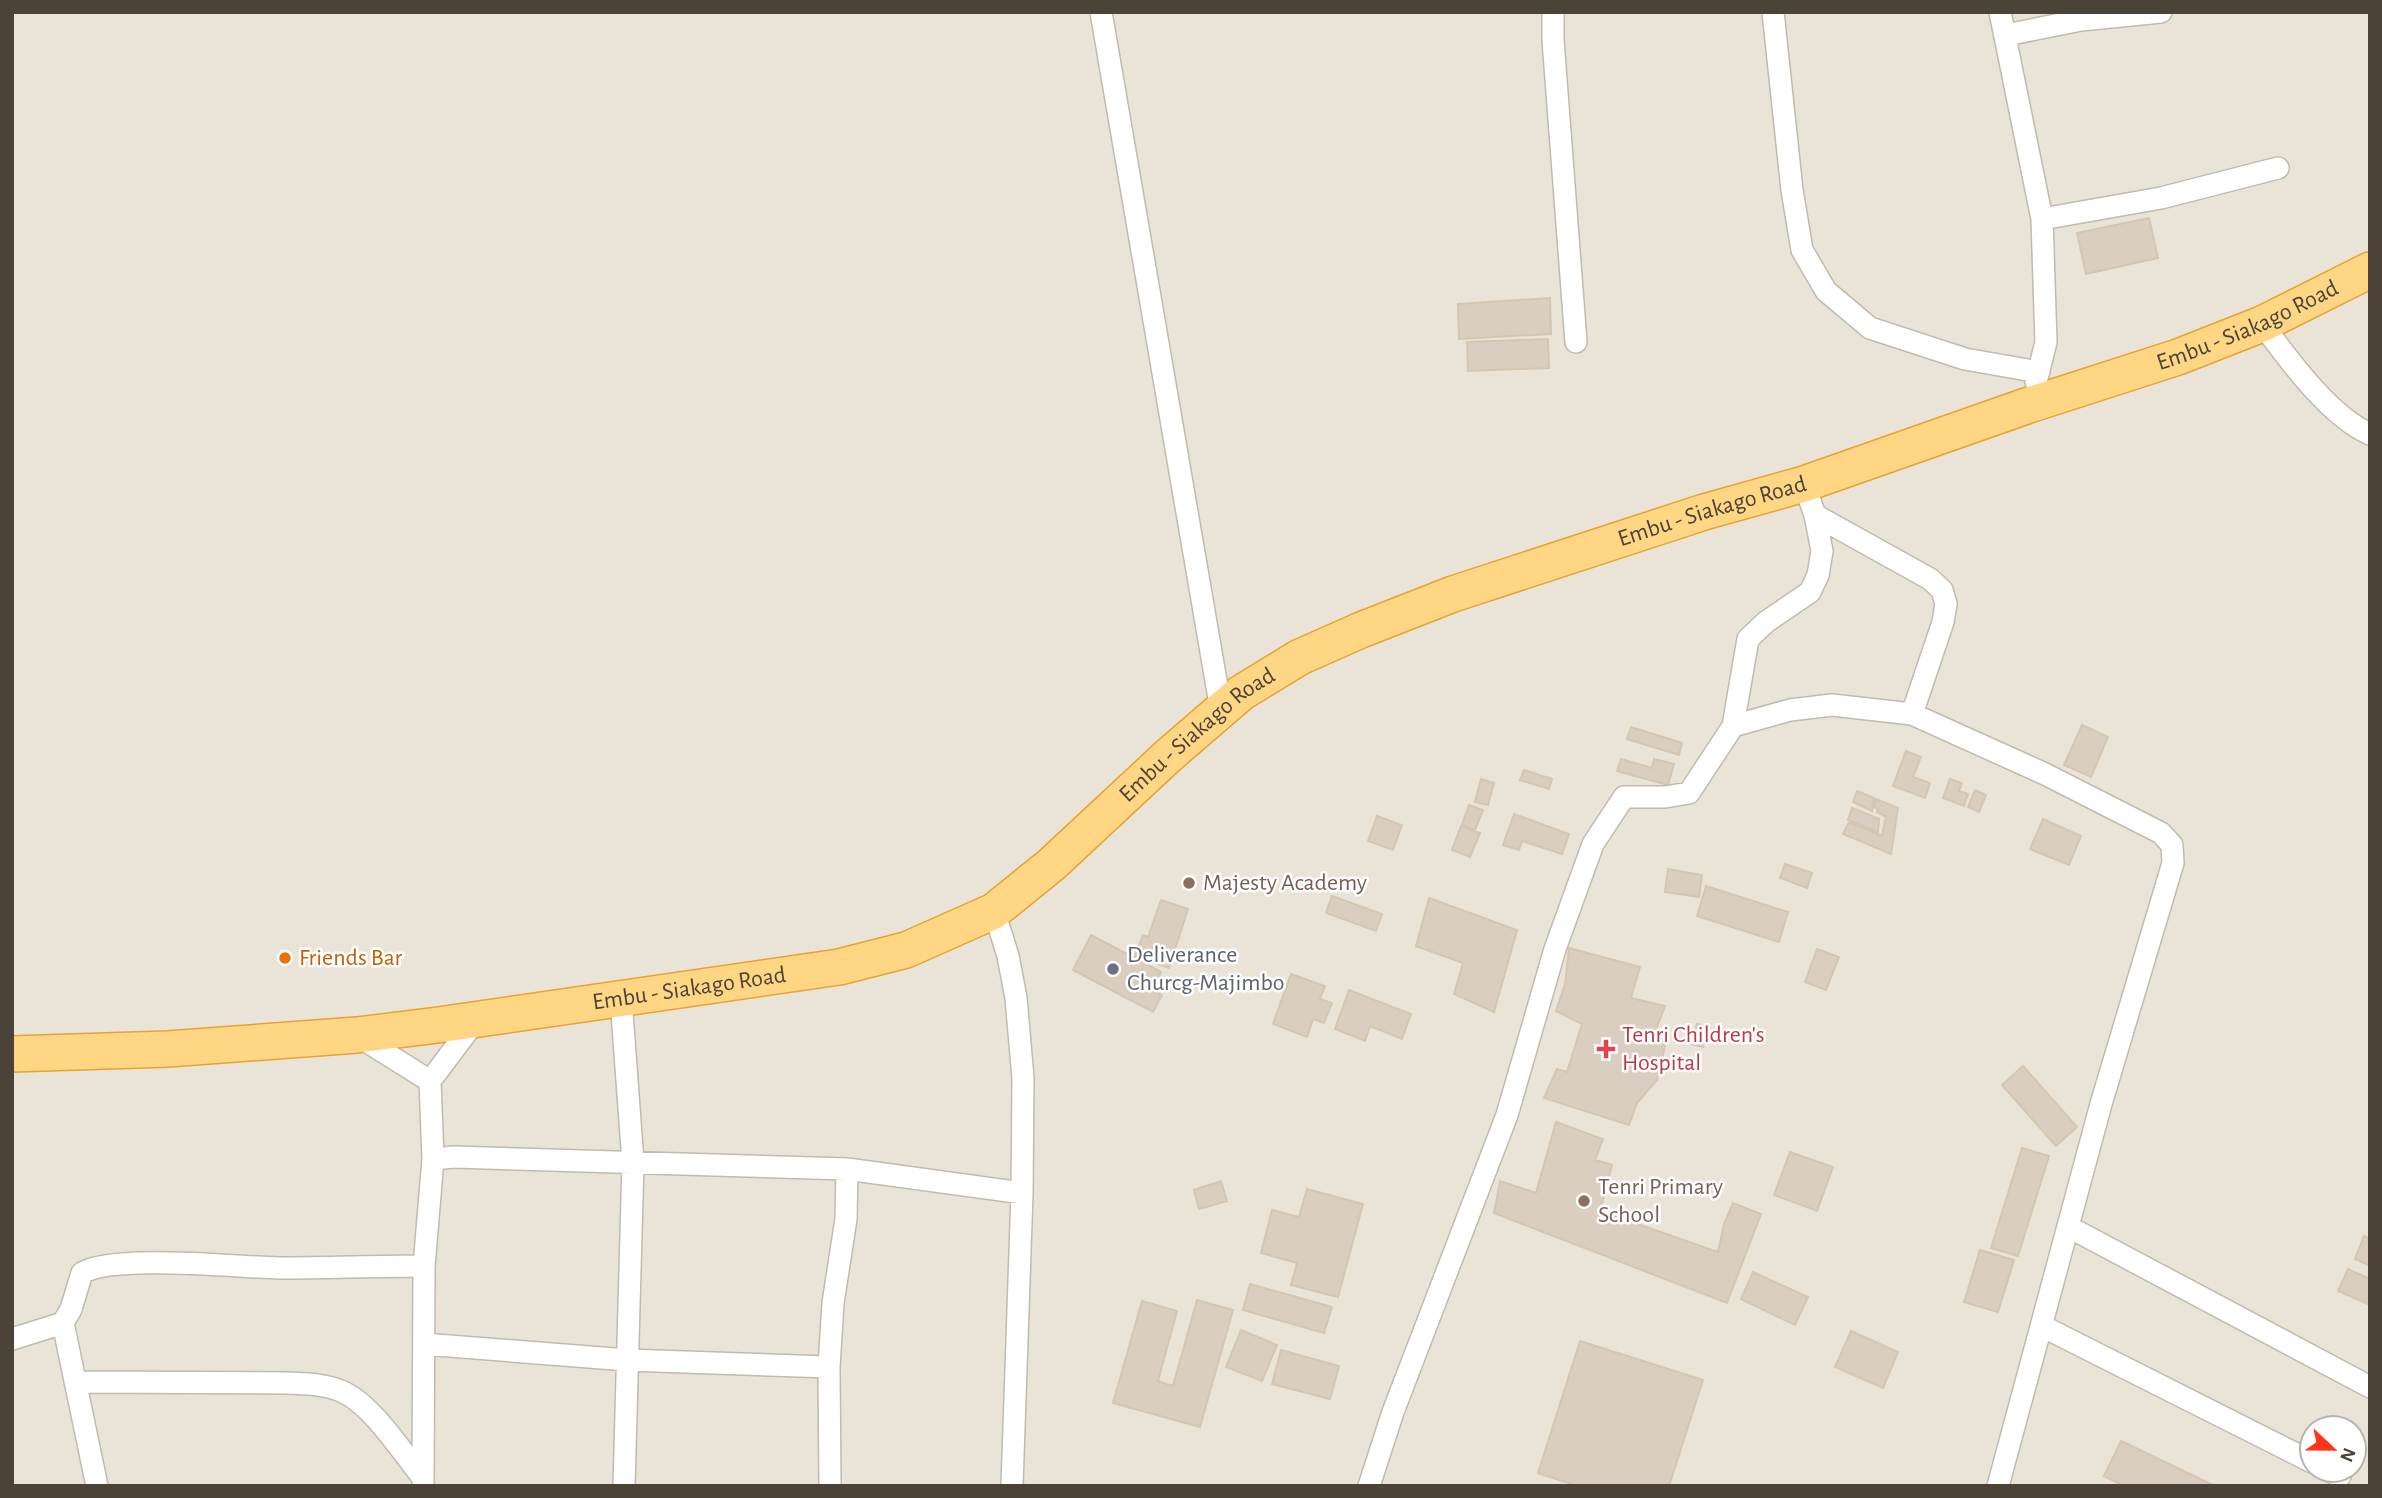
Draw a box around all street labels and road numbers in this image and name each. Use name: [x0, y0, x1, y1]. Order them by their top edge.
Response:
street label: Embu - Siakago Road: [2154, 276, 2342, 375]
street label: Embu - Siakago Road: [1615, 472, 1809, 551]
street label: Embu - Siakago Road: [1115, 663, 1279, 807]
street label: Embu - Siakago Road: [591, 963, 788, 1015]

